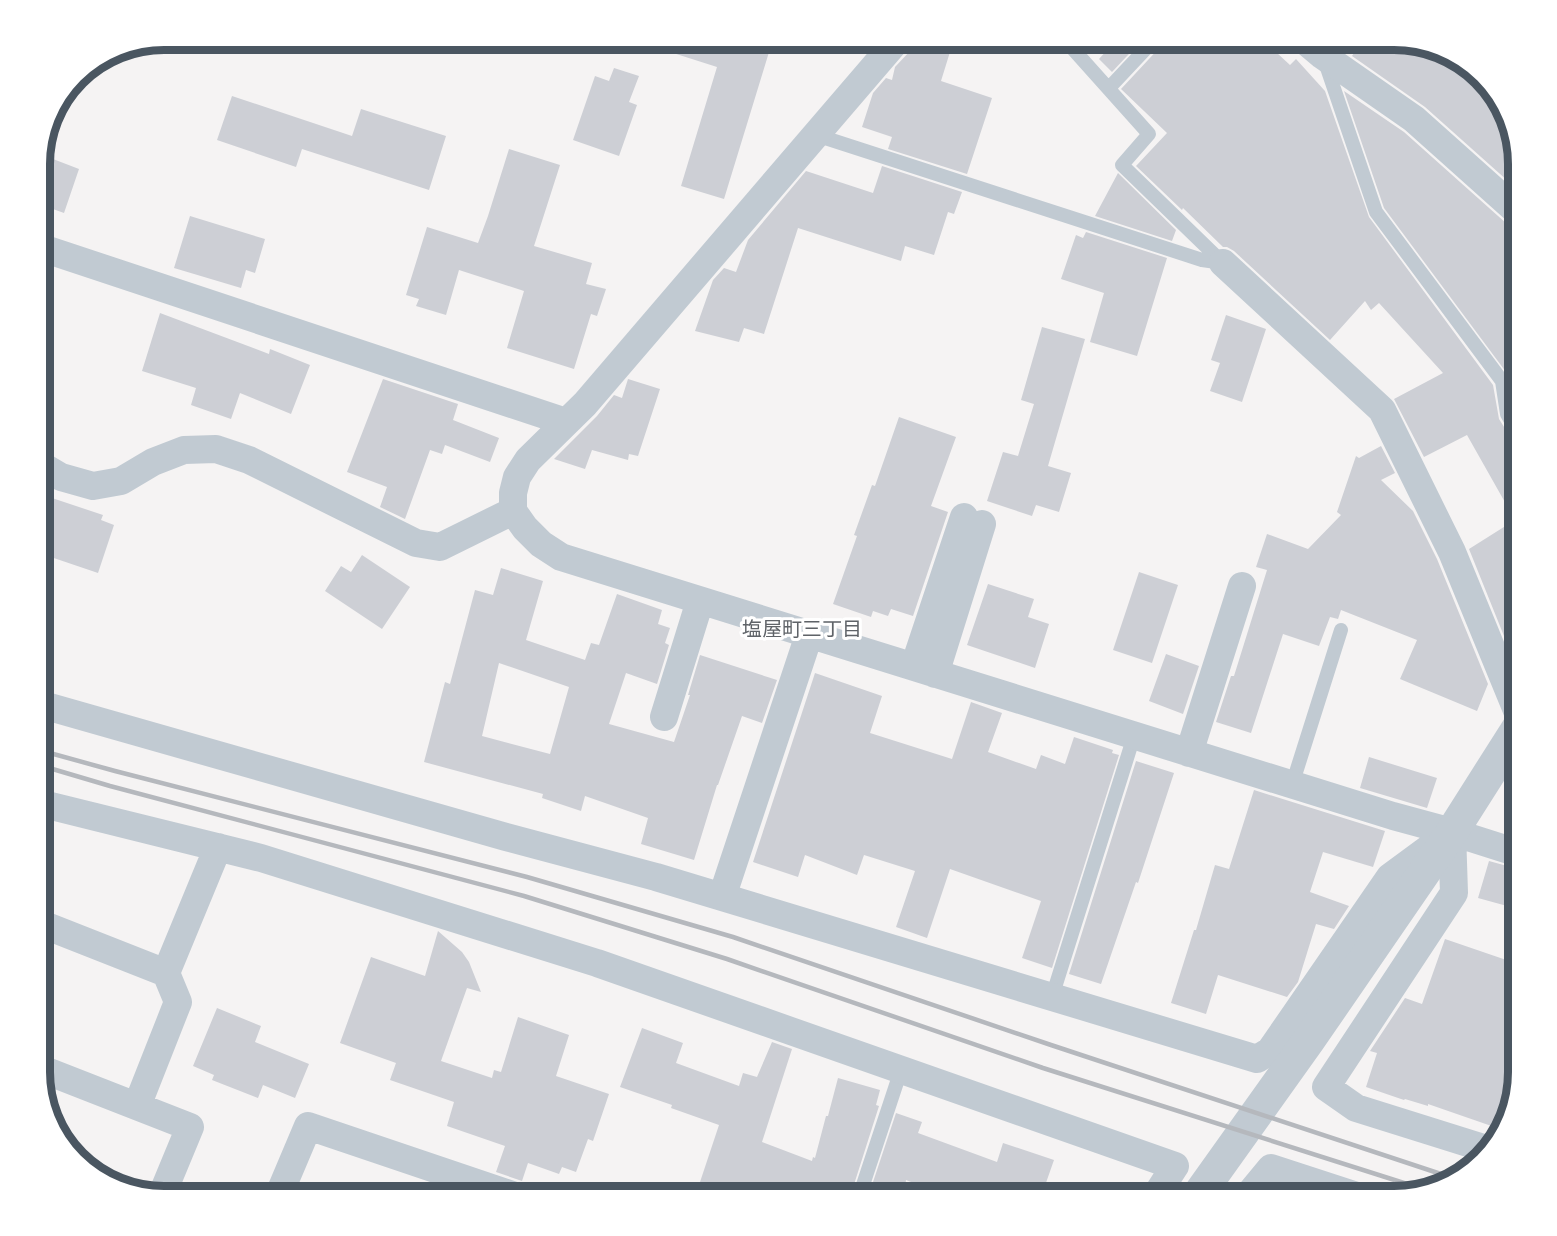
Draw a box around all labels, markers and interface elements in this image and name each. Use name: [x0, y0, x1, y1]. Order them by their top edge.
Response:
district label: 塩屋町三丁目: [742, 618, 862, 642]

